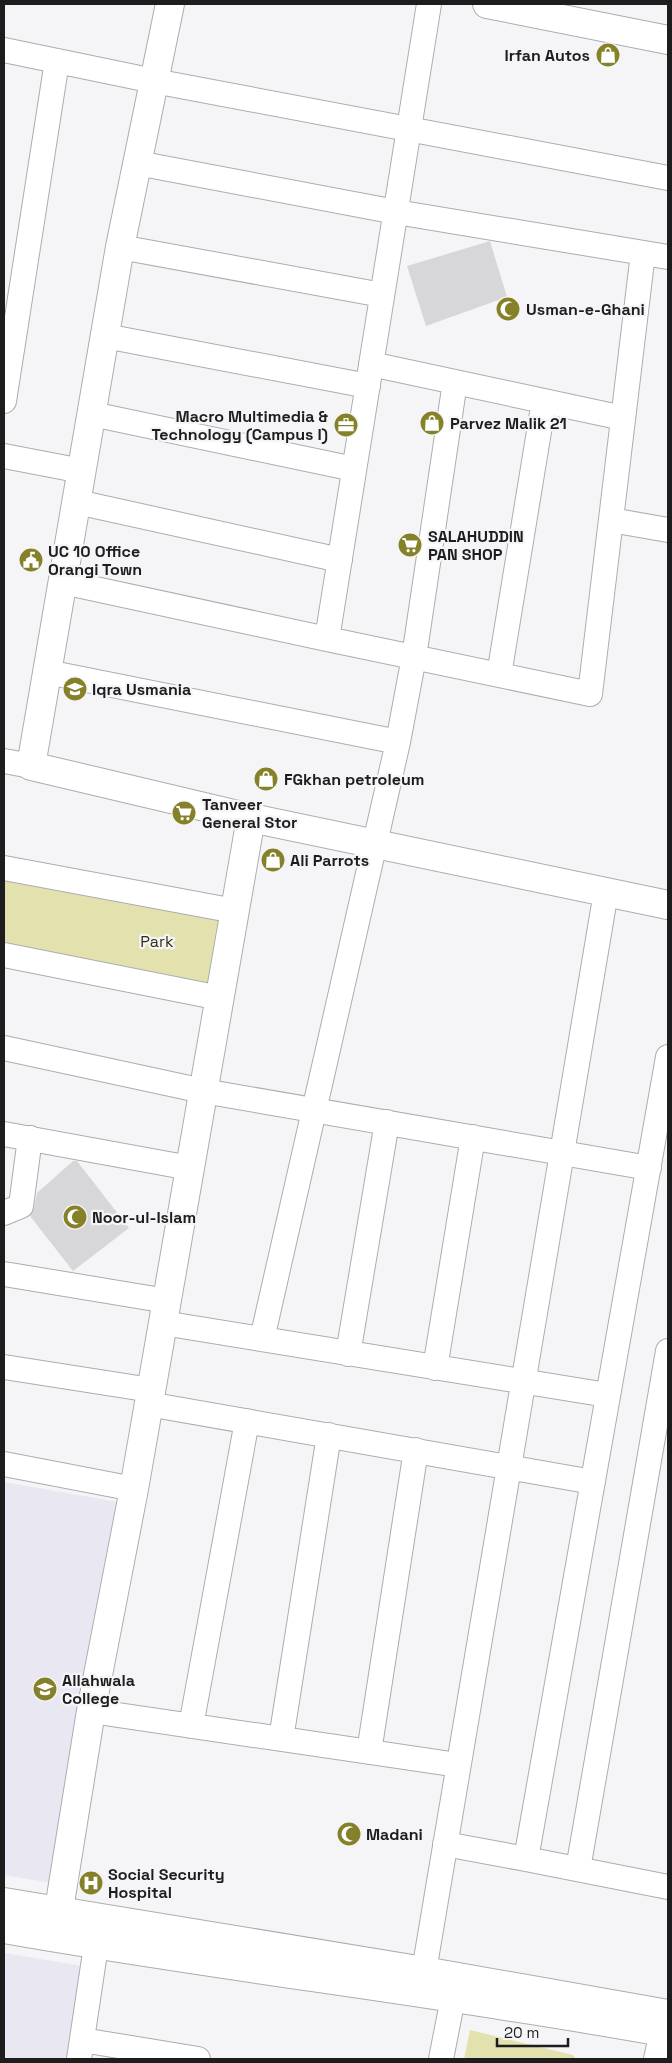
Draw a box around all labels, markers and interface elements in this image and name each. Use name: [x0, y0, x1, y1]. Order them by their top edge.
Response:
shop icon: Irfan Autos: [595, 42, 621, 68]
place label: Irfan Autos: [504, 45, 590, 66]
mosque icon: Usman-e-Ghani: [495, 296, 521, 322]
place label: Usman-e-Ghani: [526, 299, 645, 320]
place label: Macro Multimedia & Technology (Campus I): [151, 406, 329, 445]
shop icon: Parvez Malik 21: [419, 410, 445, 436]
office icon: Macro Multimedia & Technology (Campus I): [333, 412, 359, 438]
place label: Parvez Malik 21: [450, 413, 567, 434]
place label: SALAHUDDIN PAN SHOP: [428, 526, 524, 565]
supermarket icon: SALAHUDDIN PAN SHOP: [397, 532, 423, 558]
place label: UC 10 Office Orangi Town: [48, 541, 142, 580]
public building icon: UC 10 Office Orangi Town: [18, 547, 44, 573]
school or university icon: Iqra Usmania: [62, 676, 88, 702]
place label: Iqra Usmania: [92, 679, 191, 700]
shop icon: FGkhan petroleum: [253, 766, 279, 792]
place label: FGkhan petroleum: [284, 769, 424, 790]
place label: Tanveer General Stor: [202, 794, 297, 833]
supermarket icon: Tanveer General Stor: [171, 800, 197, 826]
shop icon: Ali Parrots: [260, 847, 286, 873]
place label: Ali Parrots: [290, 850, 369, 871]
park label: Park: [140, 931, 174, 952]
mosque icon: Noor-ul-Islam: [62, 1204, 88, 1230]
place label: Noor-ul-Islam: [92, 1207, 196, 1228]
place label: Allahwala College: [62, 1670, 135, 1709]
school or university icon: Allahwala College: [32, 1676, 58, 1702]
mosque icon: Madani: [336, 1821, 362, 1847]
place label: Madani: [366, 1824, 423, 1845]
place label: Social Security Hospital: [108, 1864, 225, 1903]
hospital icon: Social Security Hospital: [78, 1870, 104, 1896]
scale bar: [497, 2016, 568, 2048]
text: 20 m: [504, 2023, 539, 2042]

